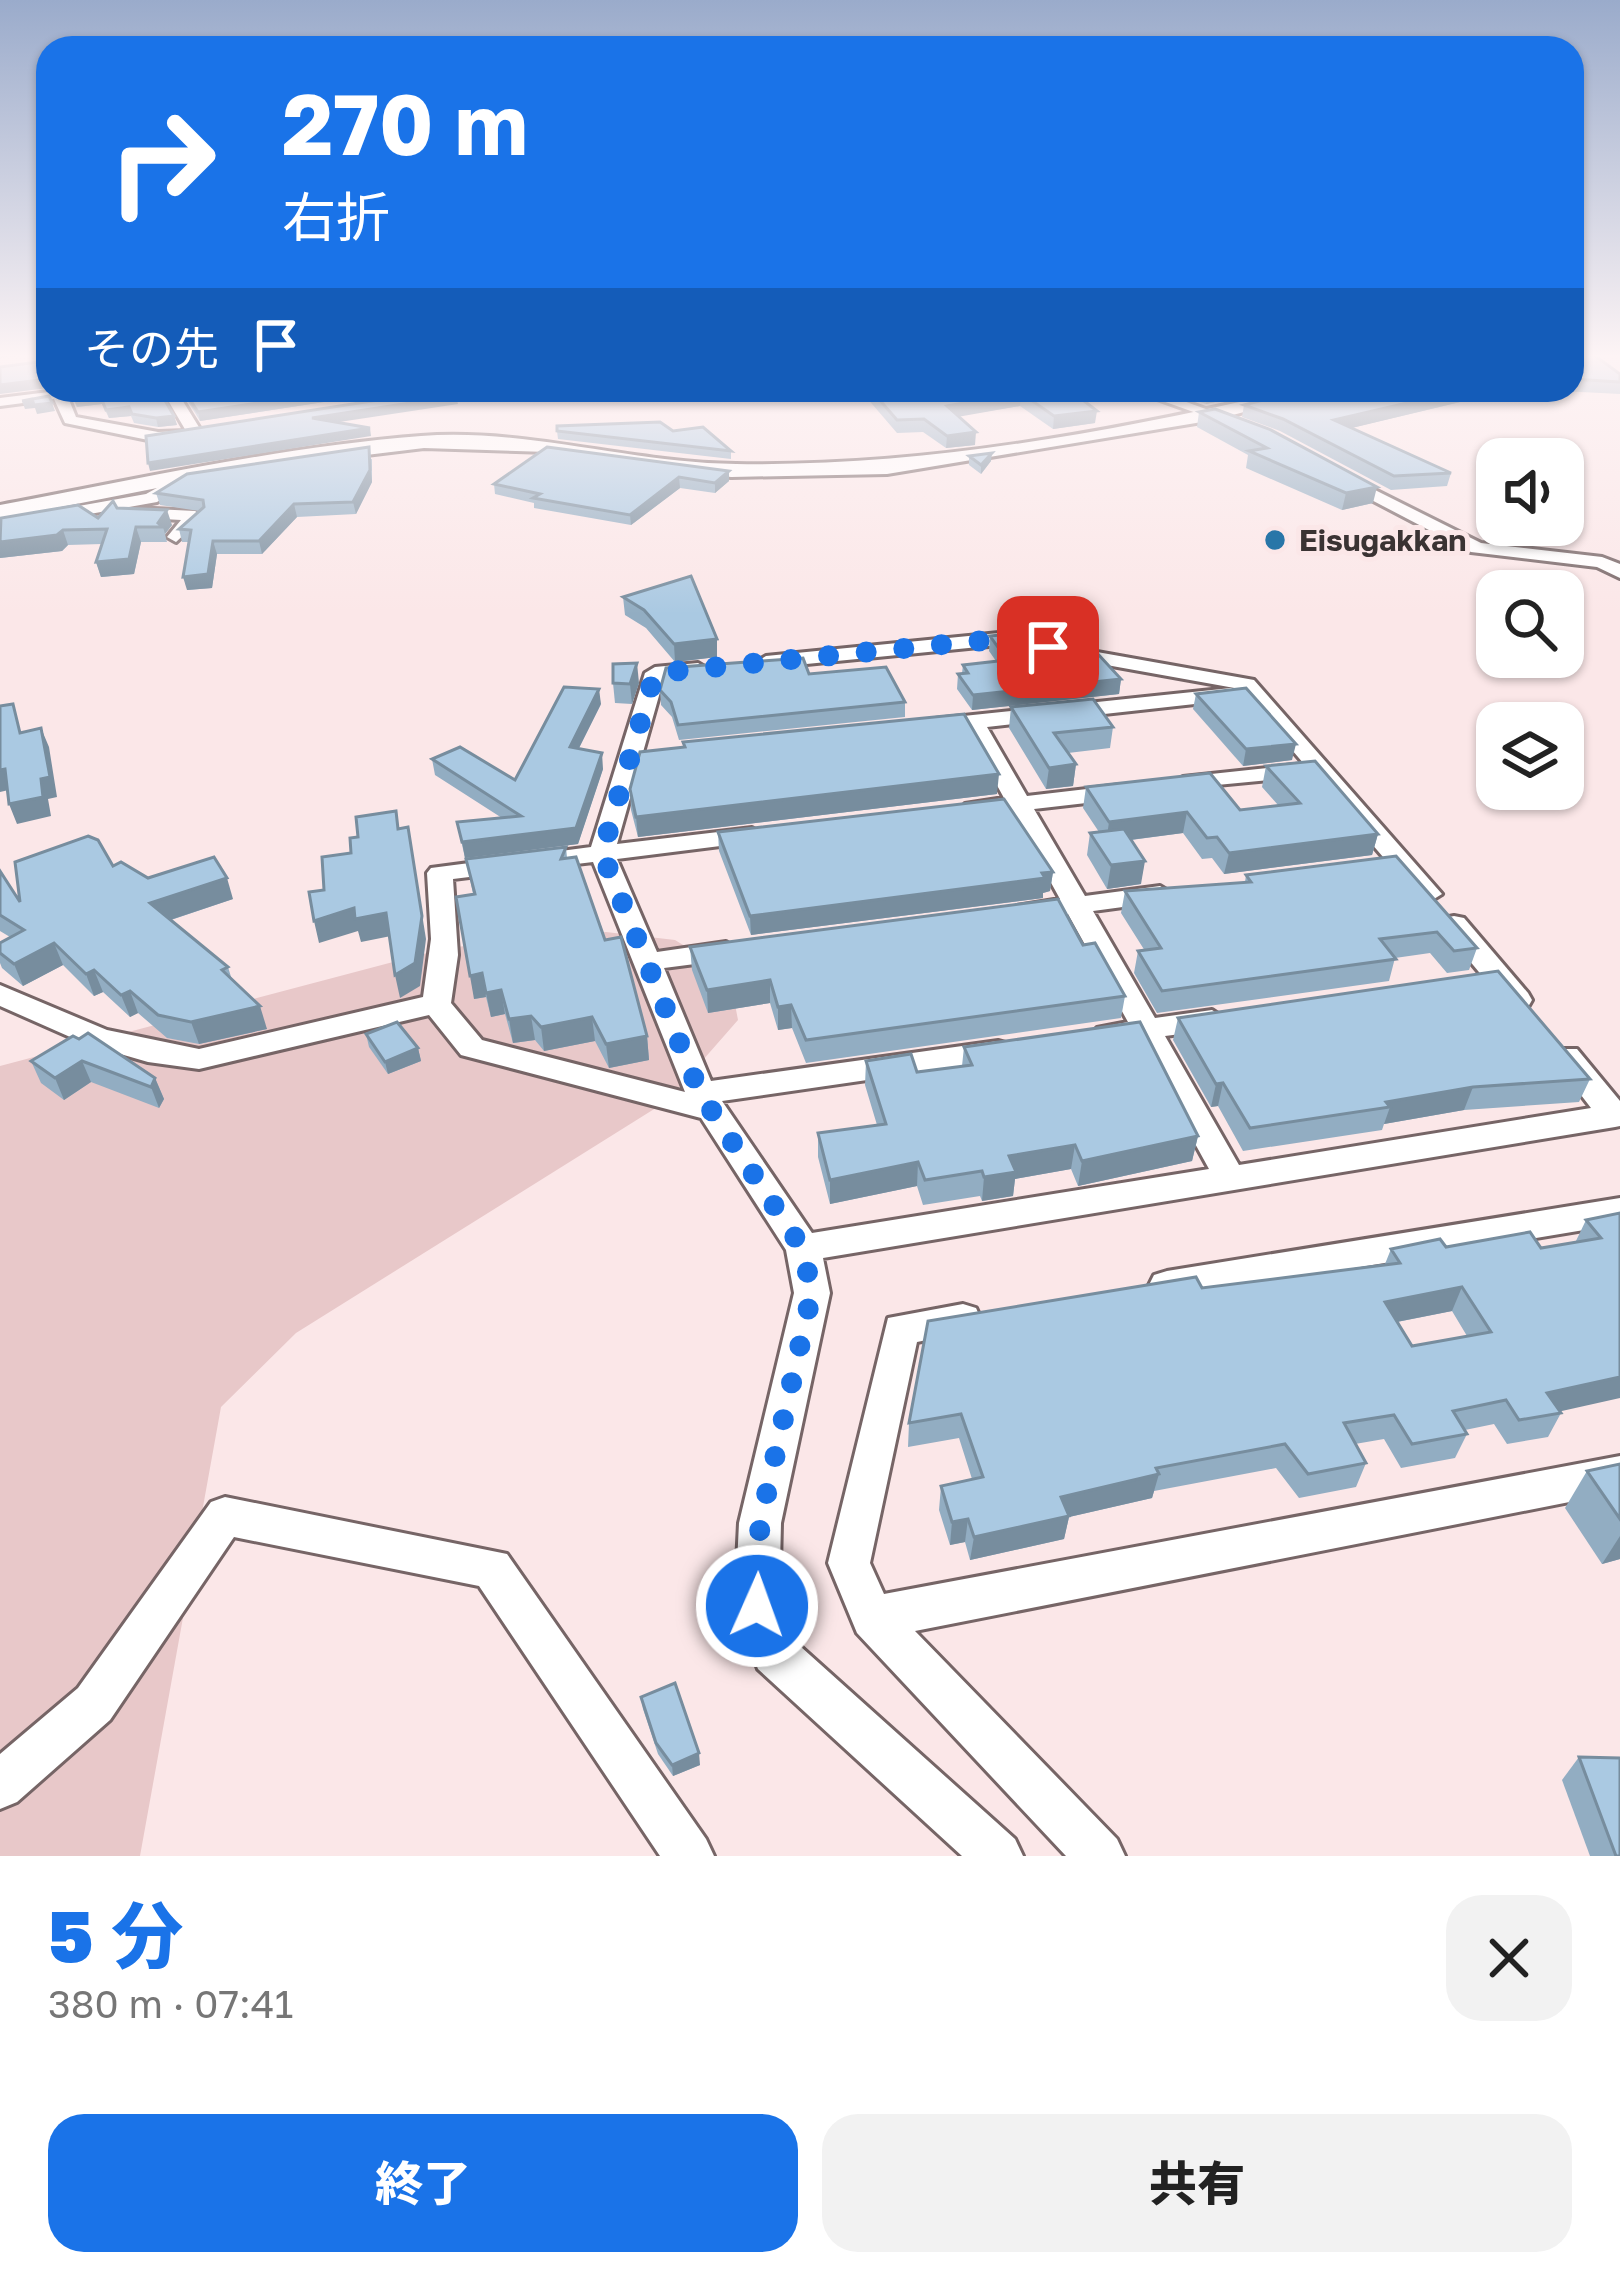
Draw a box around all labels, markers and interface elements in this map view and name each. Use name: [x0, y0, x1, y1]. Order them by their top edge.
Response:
text: 270 m: [282, 73, 528, 173]
icon: right: [84, 84, 240, 240]
text: 右折: [282, 184, 390, 249]
icon: arrive: [243, 312, 309, 378]
text: その先: [84, 321, 219, 375]
map controls: [1476, 438, 1584, 810]
button: sound: [1476, 438, 1584, 546]
place label: Eisugakkan: [1299, 522, 1467, 558]
marker: Eisugakkan: [1262, 527, 1288, 553]
button: search: [1476, 570, 1584, 678]
pin: [997, 596, 1099, 698]
icon: arrive: [1015, 614, 1081, 680]
button: layers: [1476, 702, 1584, 810]
position arrow: [694, 1543, 820, 1669]
text: 5 分: [48, 1891, 183, 1978]
button: close: [1446, 1895, 1572, 2021]
text: 380 m · 07:41: [48, 1980, 294, 2027]
button: 終了: [48, 2114, 798, 2252]
button: 共有: [822, 2114, 1572, 2252]

